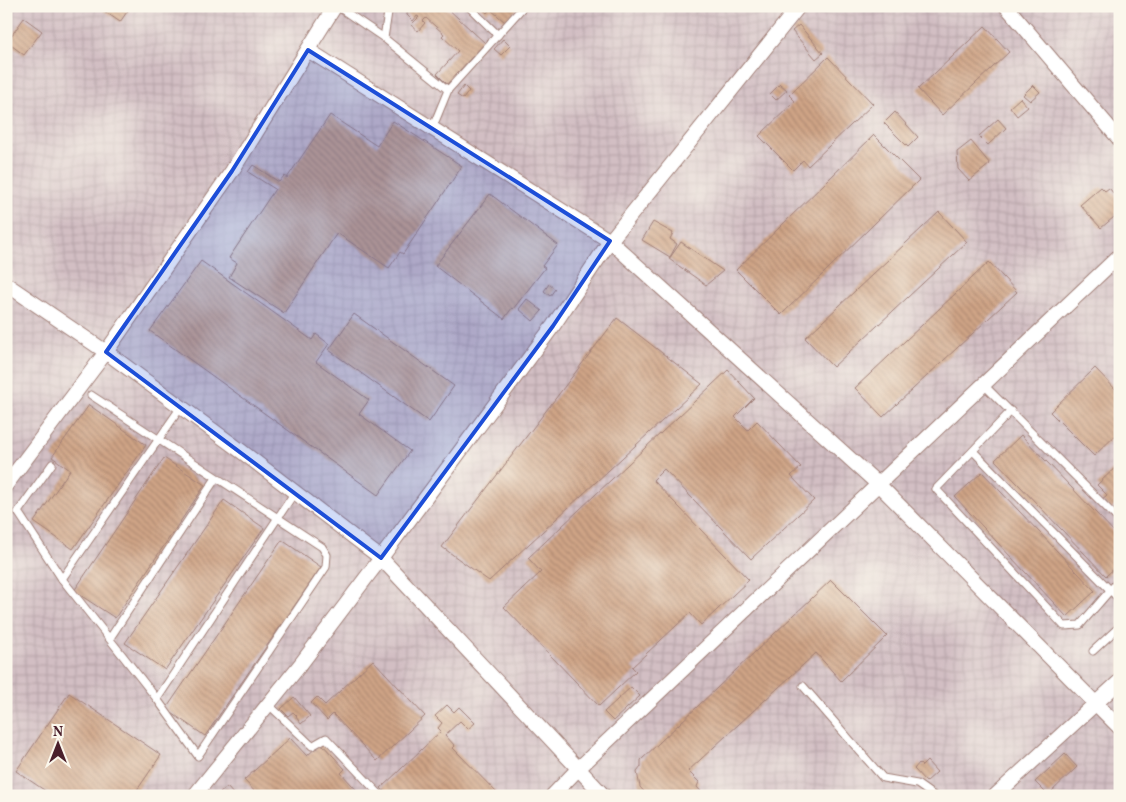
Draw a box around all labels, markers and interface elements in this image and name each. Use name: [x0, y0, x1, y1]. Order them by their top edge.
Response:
north arrow: [32, 720, 82, 770]
text: N: [53, 723, 63, 742]

